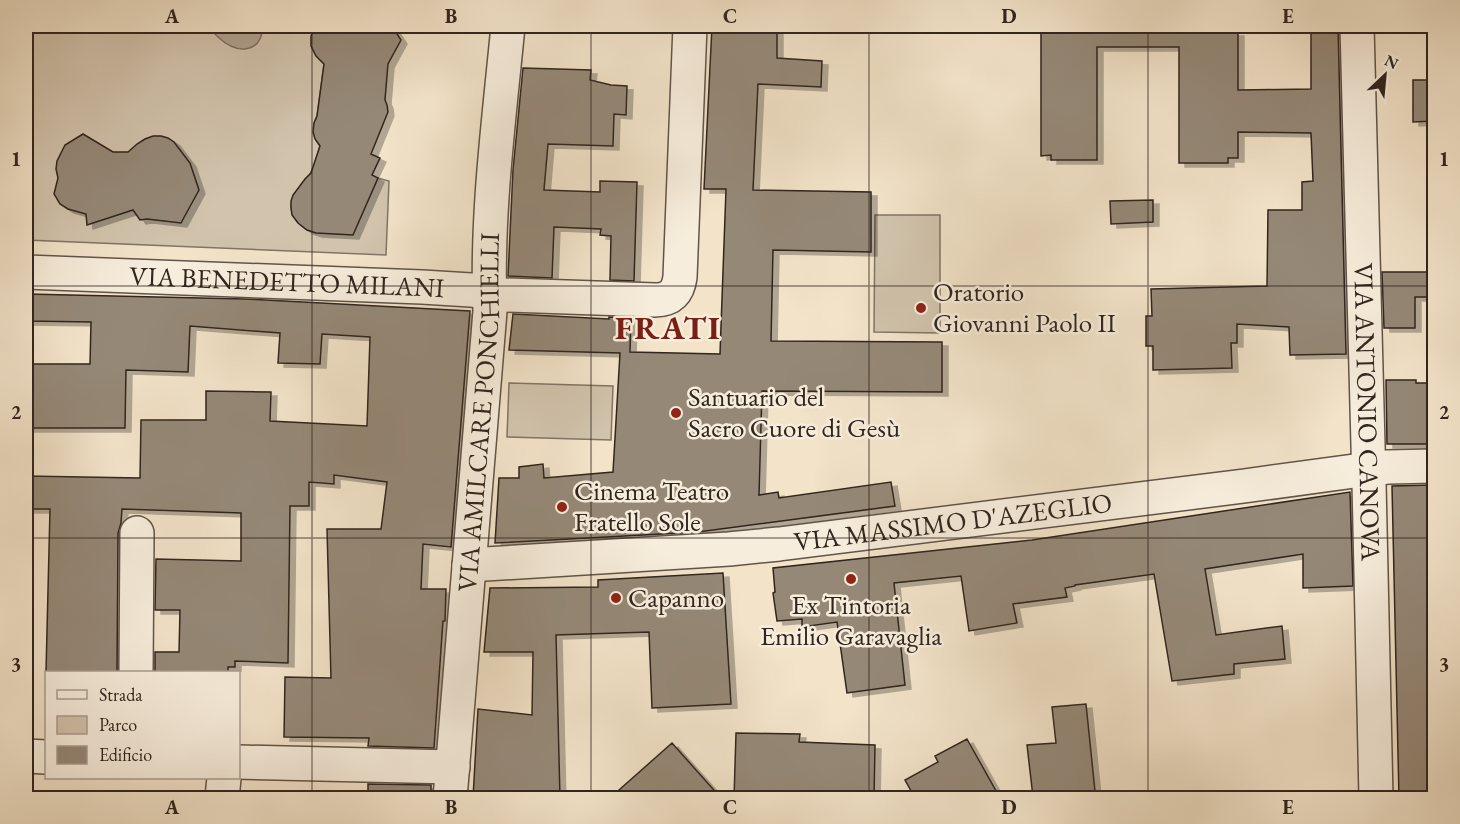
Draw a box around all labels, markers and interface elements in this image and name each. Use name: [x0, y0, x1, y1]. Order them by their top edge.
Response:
text: A: [164, 3, 180, 29]
text: B: [445, 3, 457, 29]
text: C: [723, 3, 737, 29]
text: D: [1001, 3, 1017, 29]
text: E: [1282, 3, 1294, 29]
north arrow: [1355, 45, 1415, 105]
text: N: [1381, 50, 1402, 74]
text: 1: [11, 146, 21, 172]
text: 1: [1439, 146, 1449, 172]
street label: VIA AMILCARE PONCHIELLI: [449, 232, 507, 593]
street label: VIA BENEDETTO MILANI: [129, 258, 445, 305]
street label: VIA ANTONIO CANOVA: [1346, 262, 1389, 562]
place label: Oratorio Giovanni Paolo II: [933, 274, 1116, 340]
marker: Oratorio Giovanni Paolo II: [914, 301, 928, 315]
district label: FRATI: [615, 306, 721, 349]
place label: Santuario del Sacro Cuore di Gesù: [688, 379, 900, 445]
text: 2: [11, 399, 22, 425]
text: 2: [1439, 399, 1450, 425]
marker: Santuario del Sacro Cuore di Gesù: [669, 406, 683, 420]
place label: Cinema Teatro Fratello Sole: [574, 473, 729, 539]
street label: VIA MASSIMO D'AZEGLIO: [792, 485, 1114, 559]
marker: Cinema Teatro Fratello Sole: [555, 500, 569, 514]
marker: Ex Tintoria Emilio Garavaglia: [844, 572, 858, 586]
place label: Capanno: [628, 580, 724, 615]
place label: Ex Tintoria Emilio Garavaglia: [760, 587, 942, 653]
marker: Capanno: [609, 591, 623, 605]
text: 3: [11, 651, 21, 677]
text: 3: [1439, 651, 1449, 677]
legend: [45, 671, 240, 779]
text: Strada: [99, 683, 143, 706]
text: Parco: [99, 713, 137, 736]
text: Edificio: [99, 743, 152, 766]
text: A: [164, 794, 180, 820]
text: B: [445, 794, 457, 820]
text: C: [723, 794, 737, 820]
text: D: [1001, 794, 1017, 820]
text: E: [1282, 794, 1294, 820]

